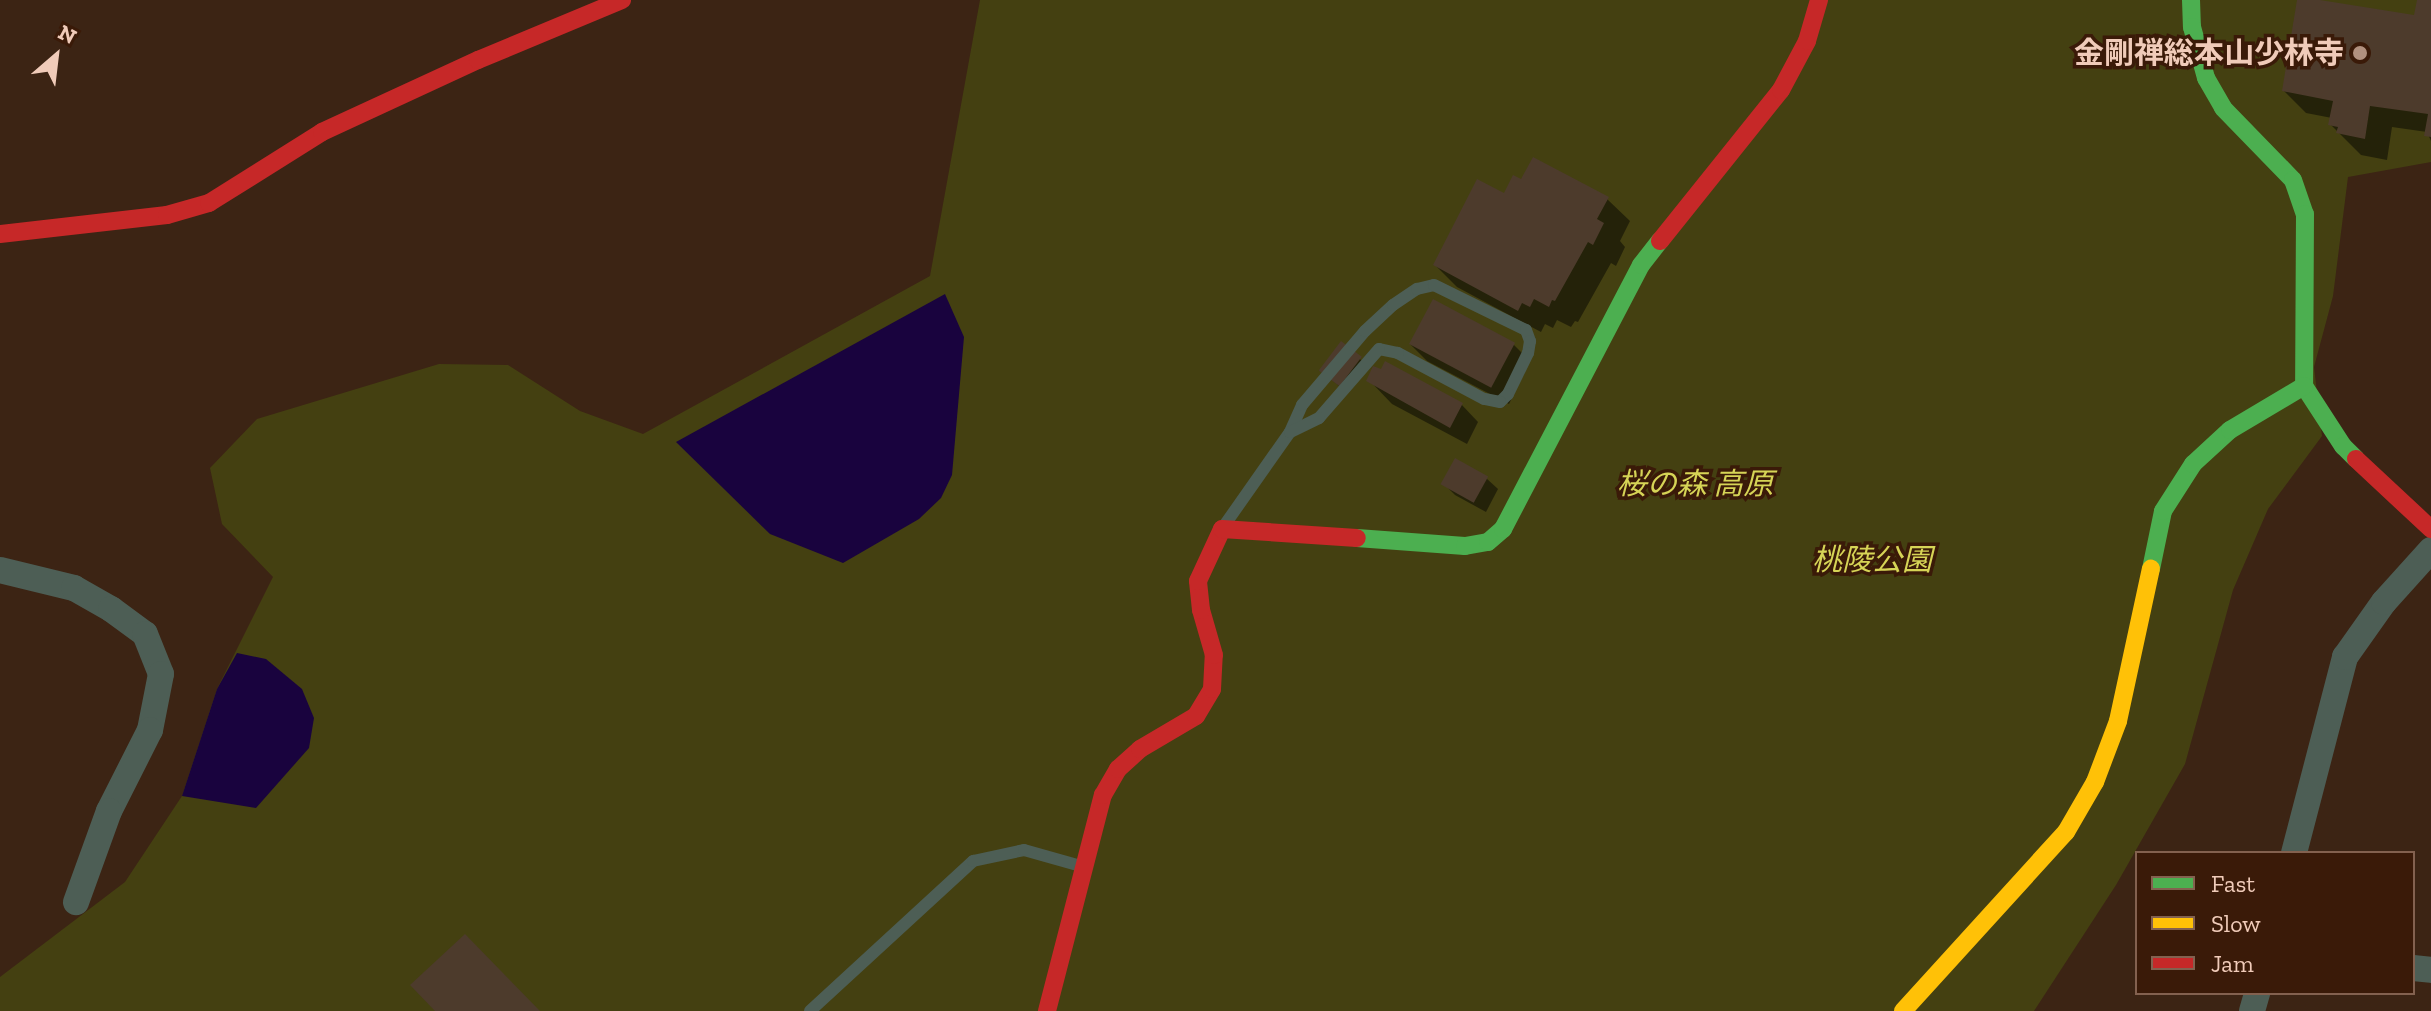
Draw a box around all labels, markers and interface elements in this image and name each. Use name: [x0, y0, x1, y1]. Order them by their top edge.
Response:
north arrow: [16, 16, 96, 96]
text: N: [54, 19, 81, 50]
place label: 金剛禅総本山少林寺: [2074, 35, 2344, 71]
marker: 金剛禅総本山少林寺: [2351, 44, 2369, 62]
park label: 桜の森 高原: [1617, 466, 1773, 502]
park label: 桃陵公園: [1812, 542, 1932, 578]
legend: [2135, 851, 2415, 995]
text: Fast: [2211, 869, 2255, 898]
text: Slow: [2211, 909, 2261, 938]
text: Jam: [2211, 949, 2254, 978]

